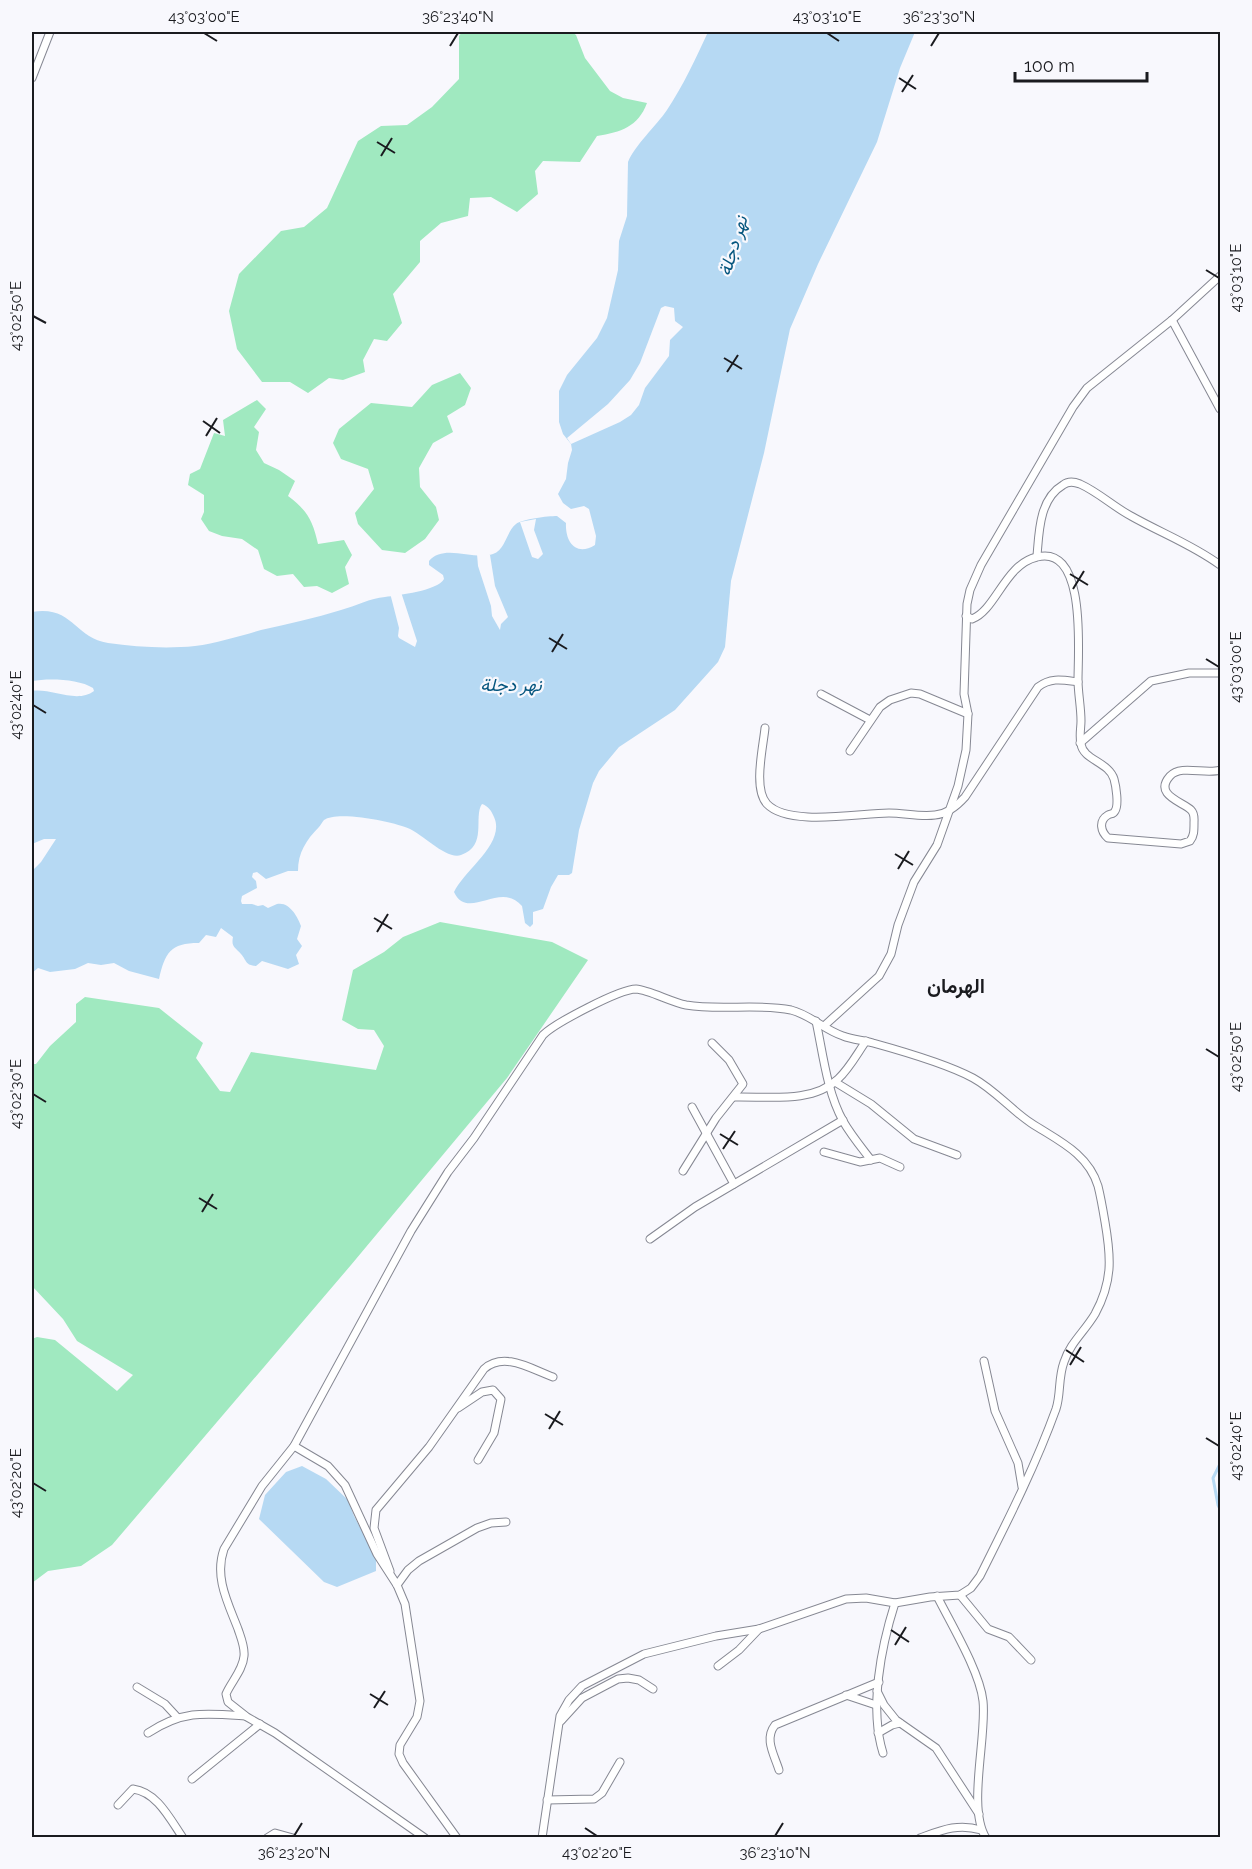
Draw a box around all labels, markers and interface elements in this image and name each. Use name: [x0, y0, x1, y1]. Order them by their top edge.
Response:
text: 43°03'00"E: [168, 8, 240, 26]
text: 36°23'40"N: [422, 8, 494, 26]
text: 43°03'10"E: [793, 8, 861, 26]
text: 36°23'30"N: [903, 8, 975, 26]
scale bar: [1015, 45, 1147, 83]
text: 100 m: [1024, 55, 1075, 76]
water label: نهر دجلة: [714, 213, 753, 279]
text: 43°03'10"E: [1227, 244, 1245, 312]
text: 43°02'50"E: [7, 281, 25, 351]
text: 43°03'00"E: [1227, 631, 1245, 703]
text: 43°02'40"E: [7, 670, 25, 740]
water label: نهر دجلة: [480, 674, 542, 696]
district label: الهرمان: [927, 974, 985, 999]
text: 43°02'50"E: [1227, 1022, 1245, 1092]
text: 43°02'30"E: [7, 1059, 25, 1129]
text: 43°02'40"E: [1227, 1411, 1245, 1481]
text: 43°02'20"E: [7, 1448, 25, 1518]
text: 36°23'20"N: [258, 1844, 330, 1862]
text: 43°02'20"E: [562, 1844, 632, 1862]
text: 36°23'10"N: [739, 1844, 811, 1862]

